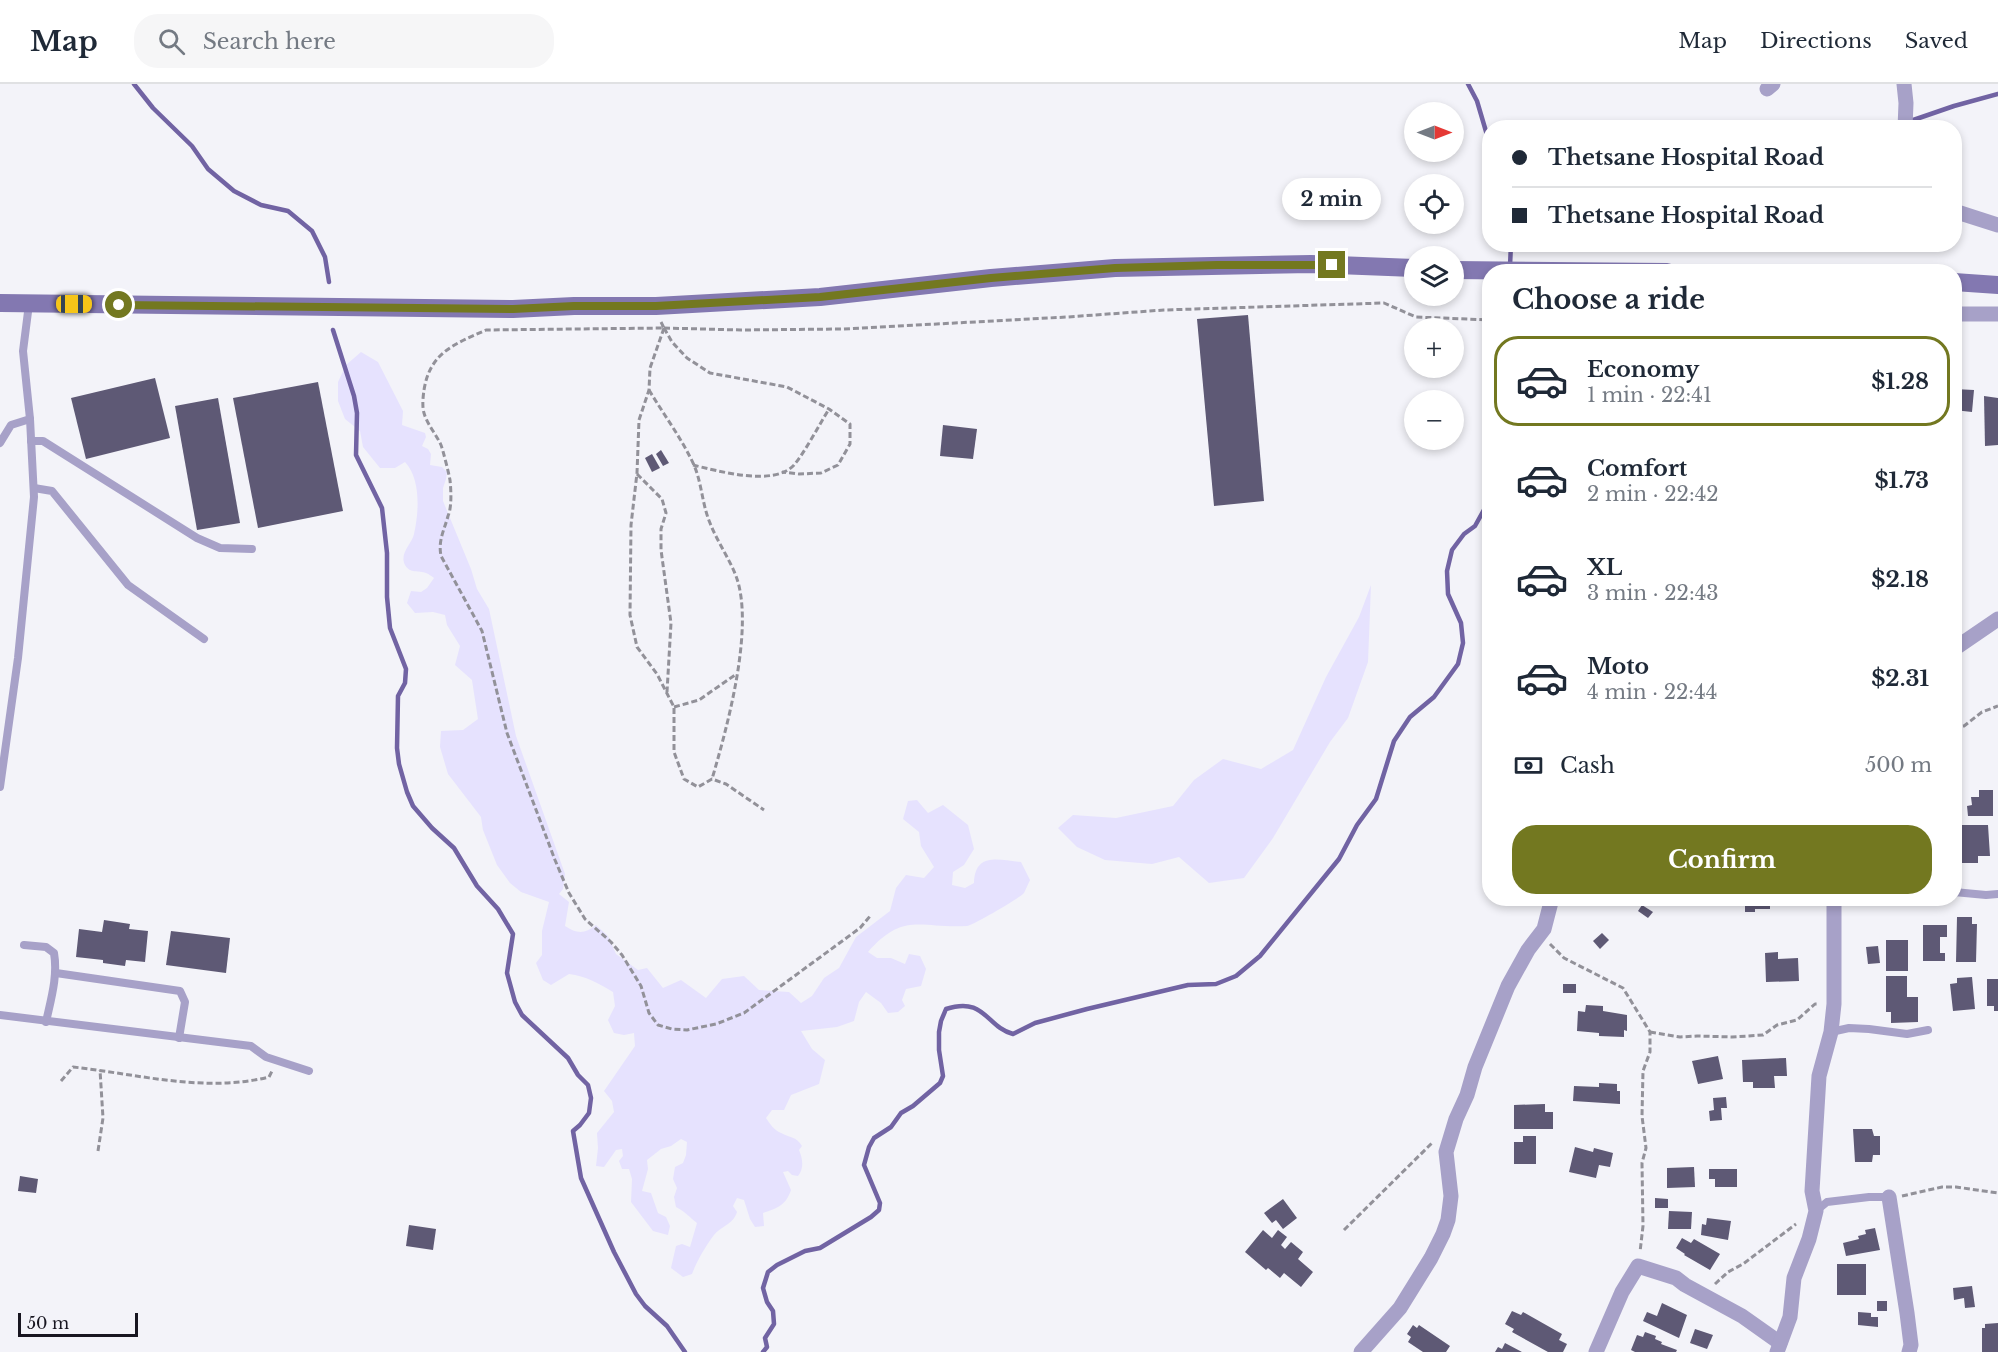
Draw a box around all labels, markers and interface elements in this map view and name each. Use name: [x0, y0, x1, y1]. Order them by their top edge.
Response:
search box: [134, 14, 554, 68]
text: Map: [30, 24, 98, 59]
icon: search: [155, 25, 188, 58]
text: Search here: [203, 28, 336, 55]
text: Map: [1678, 28, 1727, 54]
text: Directions: [1760, 28, 1872, 54]
text: Saved: [1905, 28, 1968, 54]
north arrow: [1404, 102, 1464, 162]
map controls: [1404, 102, 1464, 450]
text: Thetsane Hospital Road: [1548, 144, 1824, 171]
button: locate: [1404, 174, 1464, 234]
callout: 2 min: [1282, 178, 1382, 220]
text: 2 min: [1300, 187, 1363, 211]
text: Thetsane Hospital Road: [1548, 202, 1824, 229]
button: layers: [1404, 246, 1464, 306]
route end: [1318, 251, 1345, 278]
text: Choose a ride: [1512, 283, 1705, 316]
route start: [105, 291, 132, 318]
car: [56, 295, 92, 313]
button: +: [1404, 318, 1464, 378]
icon: car: [1515, 354, 1569, 408]
text: Economy: [1587, 356, 1699, 383]
text: $1.28: [1871, 368, 1929, 395]
text: 1 min · 22:41: [1587, 383, 1712, 407]
button: −: [1404, 390, 1464, 450]
icon: car: [1515, 453, 1569, 507]
text: Comfort: [1587, 455, 1687, 482]
text: $1.73: [1874, 467, 1929, 494]
text: 2 min · 22:42: [1587, 482, 1719, 506]
icon: car: [1515, 552, 1569, 606]
text: XL: [1587, 554, 1622, 581]
text: $2.18: [1871, 566, 1929, 593]
text: 3 min · 22:43: [1587, 581, 1719, 605]
icon: car: [1515, 651, 1569, 705]
text: Moto: [1587, 653, 1649, 680]
text: $2.31: [1871, 665, 1929, 692]
text: 4 min · 22:44: [1587, 680, 1717, 704]
icon: cash: [1512, 749, 1545, 782]
text: Cash: [1560, 752, 1615, 779]
text: 500 m: [1865, 753, 1932, 777]
button: Confirm: [1512, 825, 1932, 894]
scale bar: [18, 1310, 138, 1338]
text: 50 m: [27, 1313, 69, 1333]

